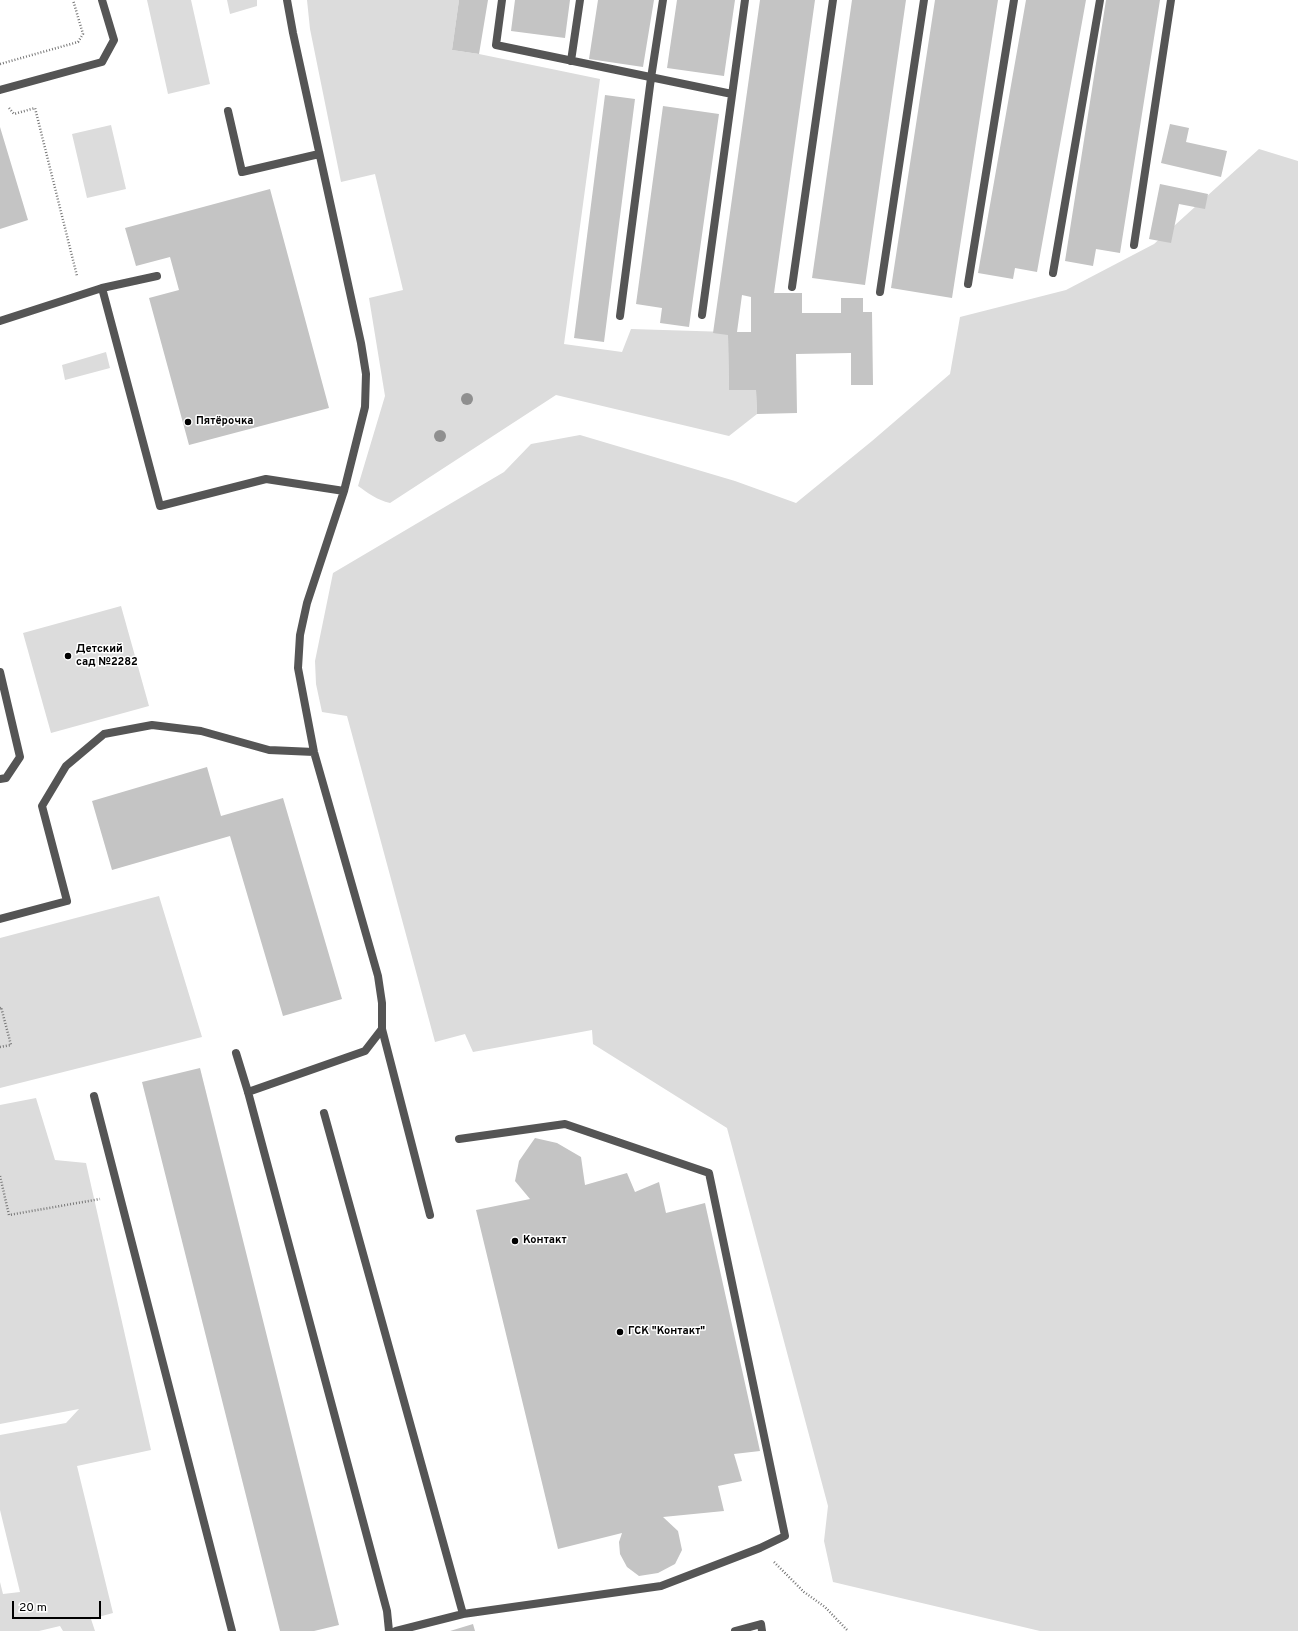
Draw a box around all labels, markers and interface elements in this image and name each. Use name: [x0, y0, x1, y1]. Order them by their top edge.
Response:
place label: Пятёрочка: [196, 415, 253, 429]
marker: Пятёрочка: [183, 417, 193, 427]
place label: Детский сад №2282: [76, 643, 138, 669]
marker: Детский сад №2282: [63, 651, 73, 661]
place label: Контакт: [523, 1234, 567, 1248]
marker: Контакт: [510, 1236, 520, 1246]
place label: ГСК "Контакт": [628, 1325, 705, 1339]
marker: ГСК "Контакт": [615, 1327, 625, 1337]
scale bar: [14, 1593, 103, 1619]
text: 20 m: [19, 1600, 47, 1616]

